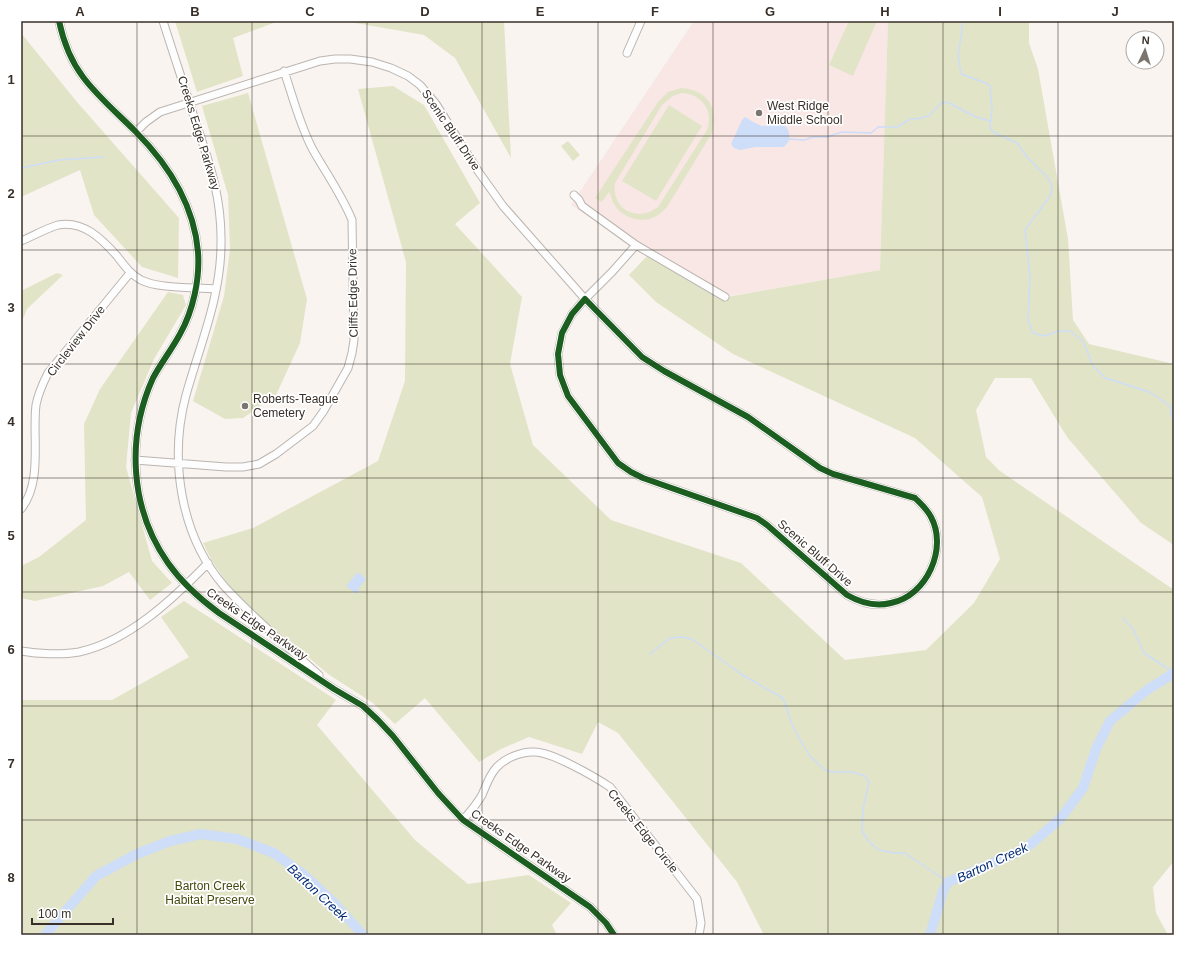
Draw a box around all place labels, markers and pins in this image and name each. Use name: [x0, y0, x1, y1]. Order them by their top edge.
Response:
place label: West Ridge Middle School: [767, 99, 842, 127]
marker: West Ridge Middle School: [754, 108, 764, 118]
place label: Roberts-Teague Cemetery: [253, 392, 339, 420]
marker: Roberts-Teague Cemetery: [240, 401, 250, 411]

